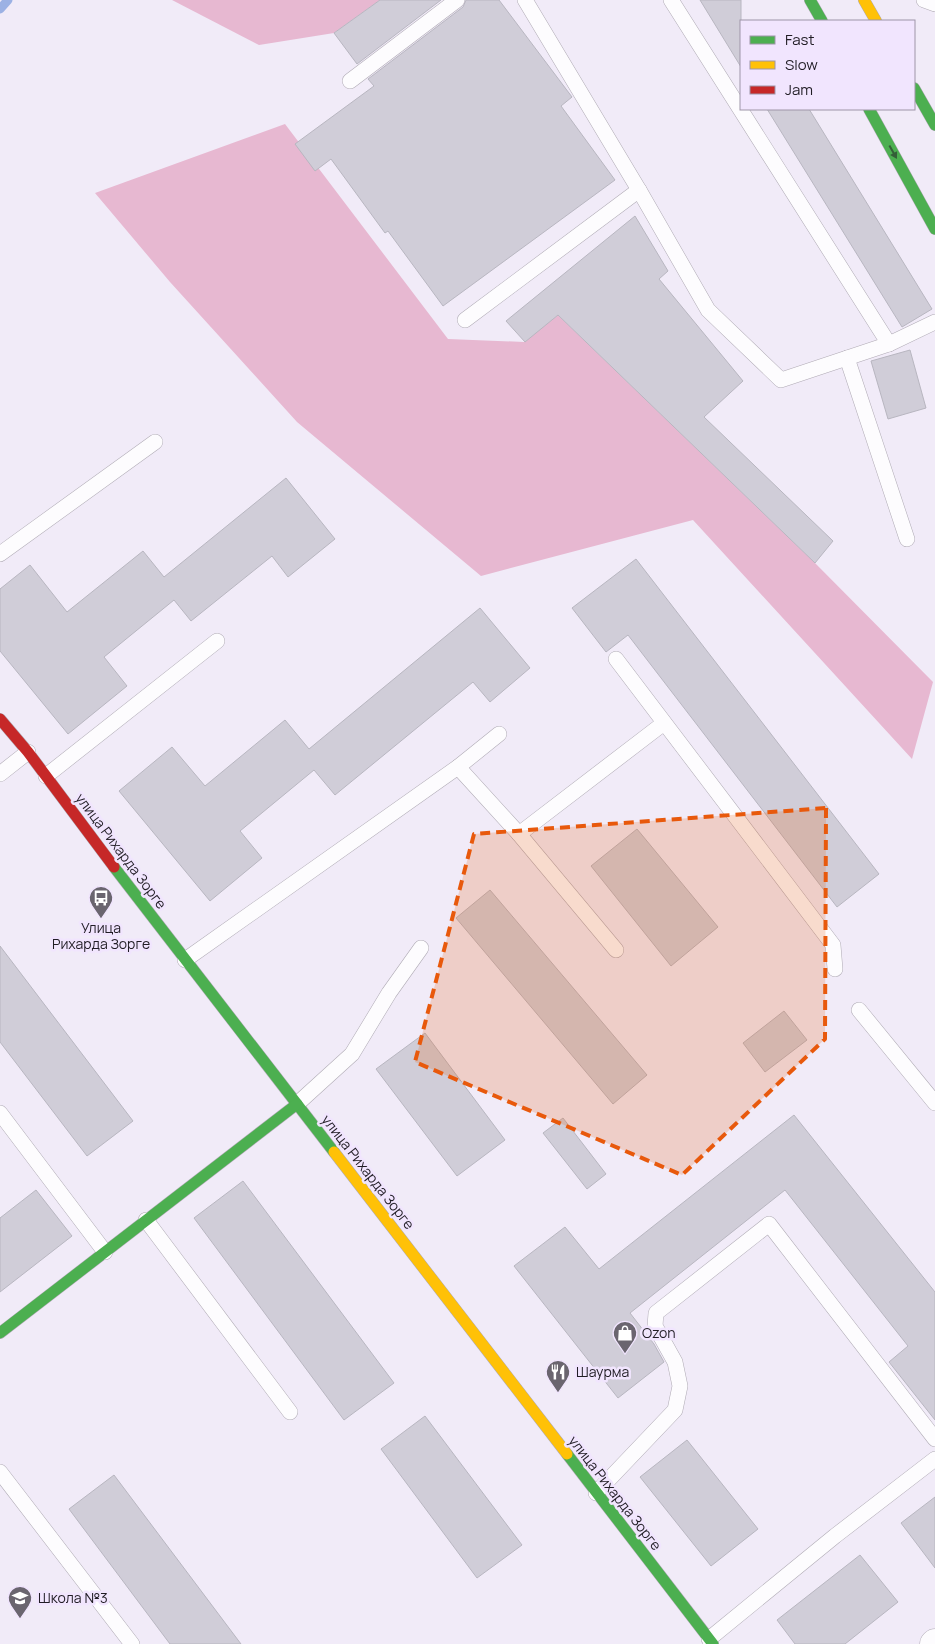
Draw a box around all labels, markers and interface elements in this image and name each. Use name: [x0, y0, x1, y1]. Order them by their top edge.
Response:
legend: [740, 20, 915, 110]
text: Fast: [785, 29, 814, 50]
text: Slow: [785, 54, 818, 75]
text: Jam: [785, 79, 813, 100]
one-way arrow: [888, 145, 897, 158]
street label: улица Рихарда Зорге: [72, 789, 171, 913]
bus stop icon: Улица Рихарда Зорге: [88, 885, 114, 919]
place label: Улица Рихарда Зорге: [52, 918, 150, 953]
street label: улица Рихарда Зорге: [318, 1110, 419, 1233]
shop icon: Ozon: [612, 1320, 638, 1354]
place label: Ozon: [642, 1323, 676, 1342]
restaurant icon: Шаурма: [545, 1359, 571, 1393]
place label: Шаурма: [576, 1362, 629, 1381]
street label: улица Рихарда Зорге: [565, 1431, 666, 1554]
school or university icon: Школа №3: [7, 1585, 33, 1619]
place label: Школа №3: [38, 1588, 108, 1607]

